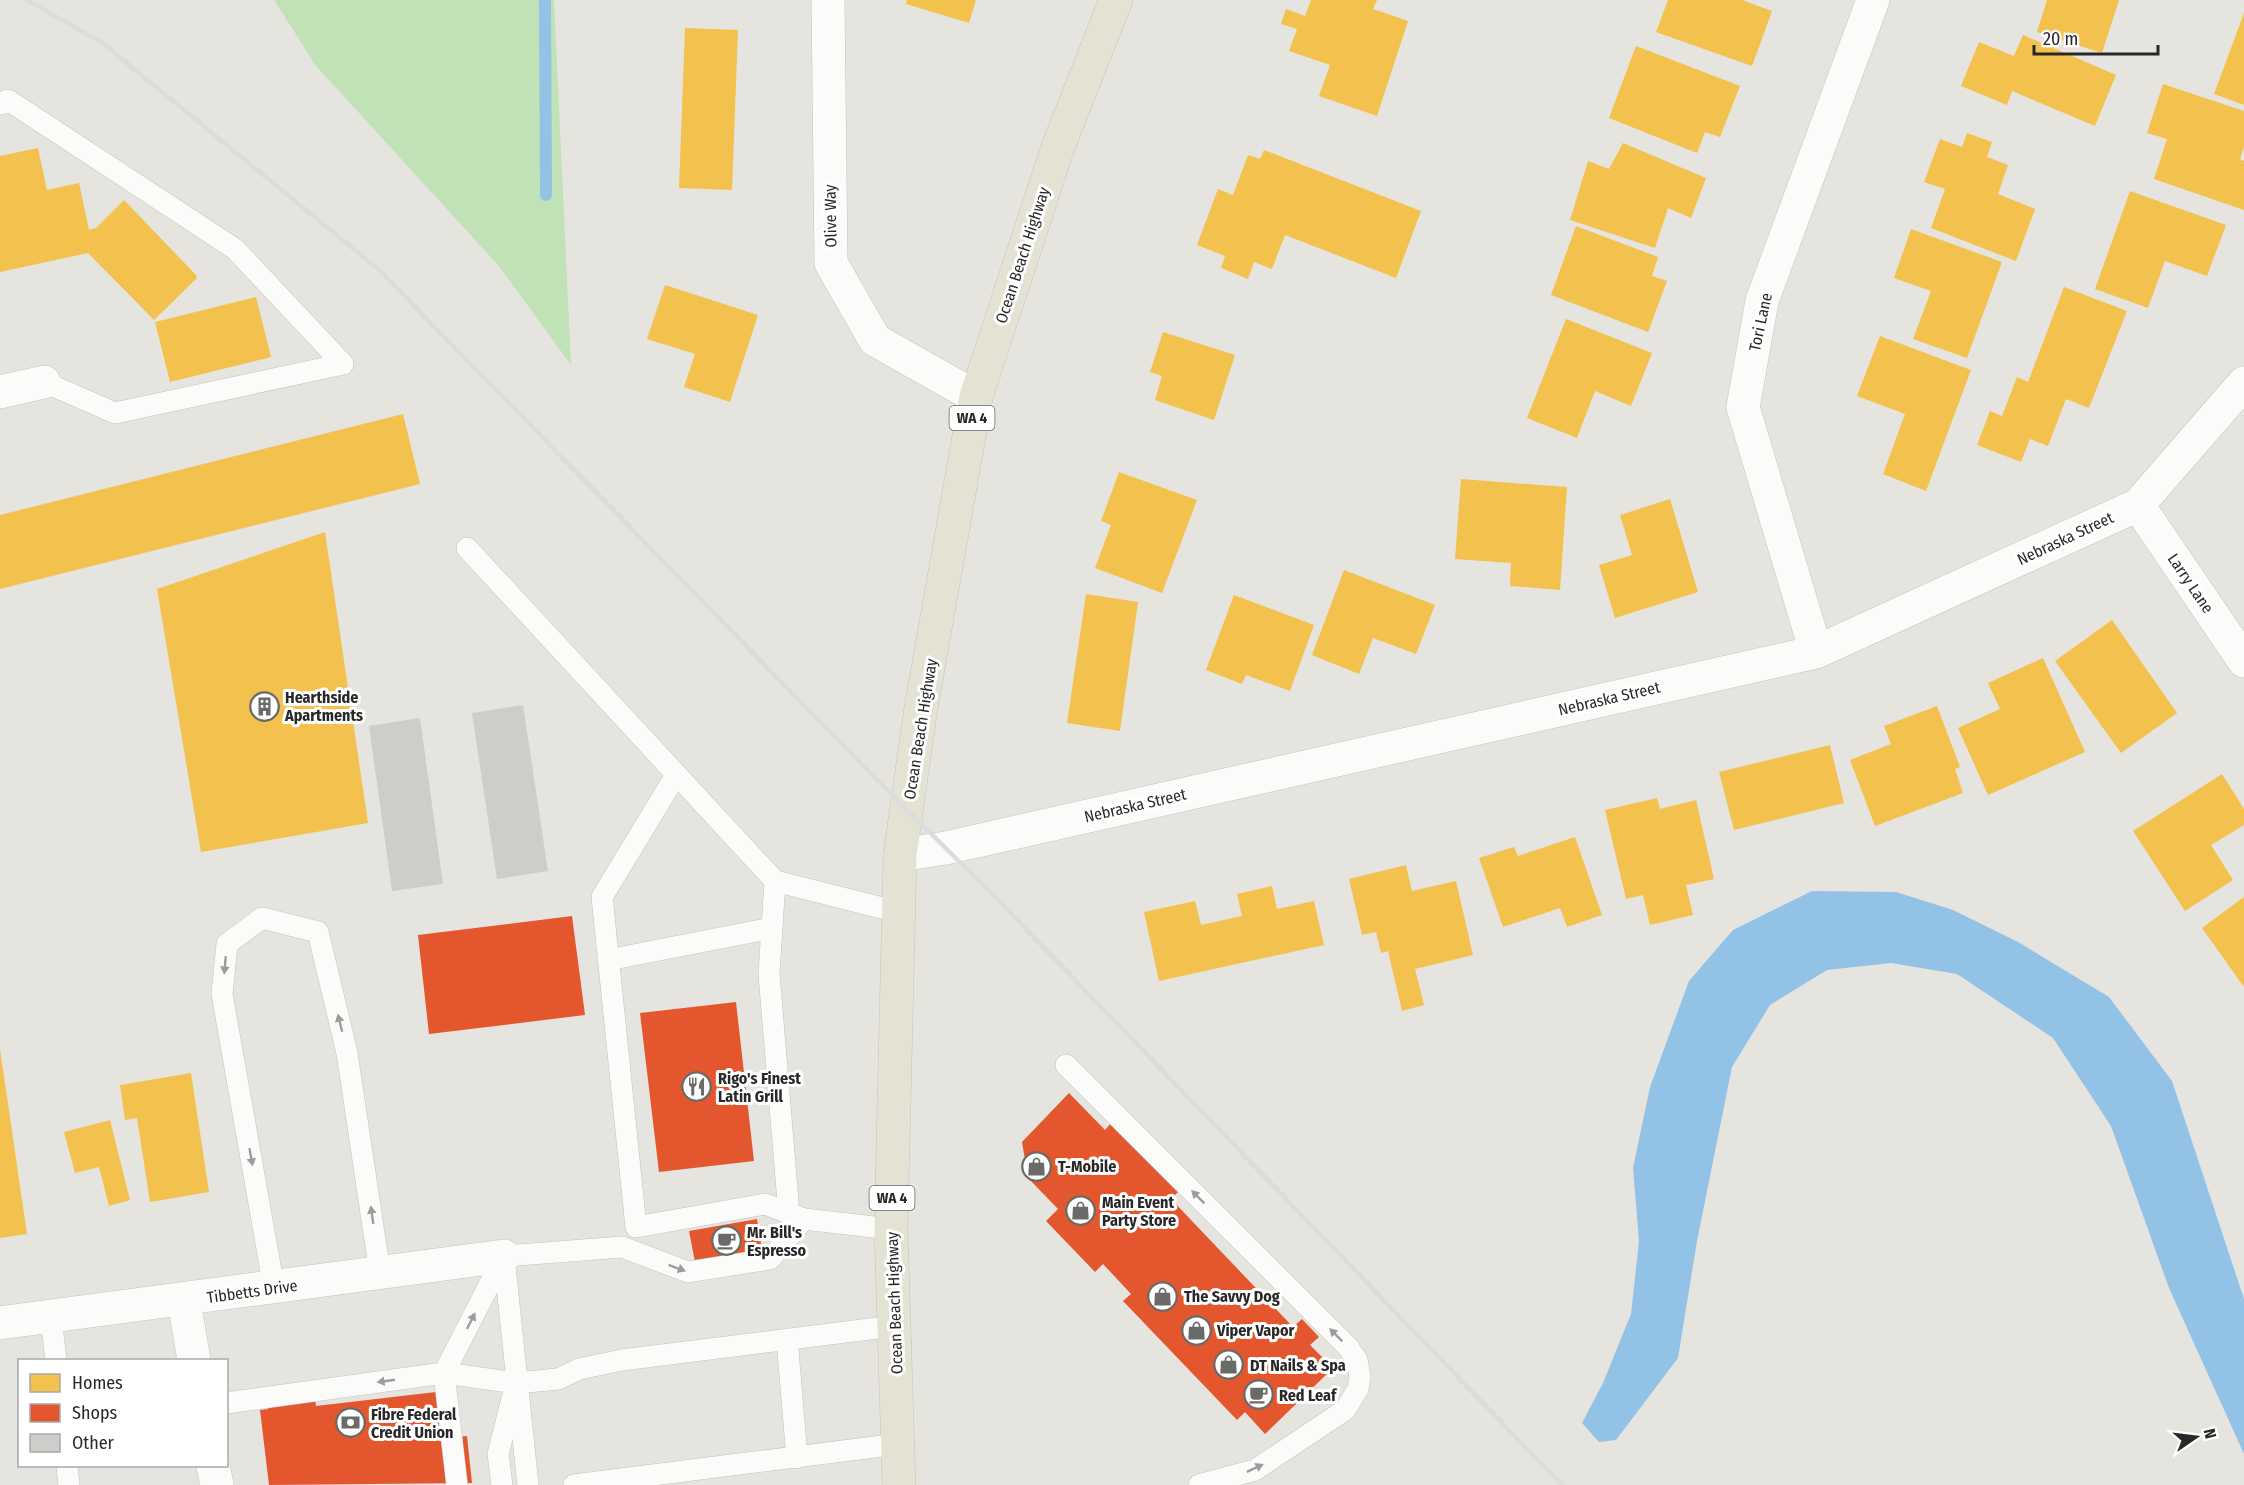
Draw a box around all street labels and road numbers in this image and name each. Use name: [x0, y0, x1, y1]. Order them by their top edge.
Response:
street label: Olive Way: [820, 183, 841, 248]
street label: Ocean Beach Highway: [991, 184, 1054, 326]
street label: Tori Lane: [1745, 291, 1776, 353]
road number: WA 4: [950, 406, 994, 430]
street label: Nebraska Street: [2014, 508, 2117, 569]
street label: Larry Lane: [2164, 550, 2218, 617]
street label: Ocean Beach Highway: [900, 656, 941, 801]
street label: Nebraska Street: [1556, 677, 1663, 719]
street label: Nebraska Street: [1082, 784, 1189, 826]
road number: WA 4: [870, 1186, 914, 1210]
street label: Ocean Beach Highway: [882, 1231, 906, 1375]
street label: Tibbetts Drive: [206, 1276, 299, 1307]

